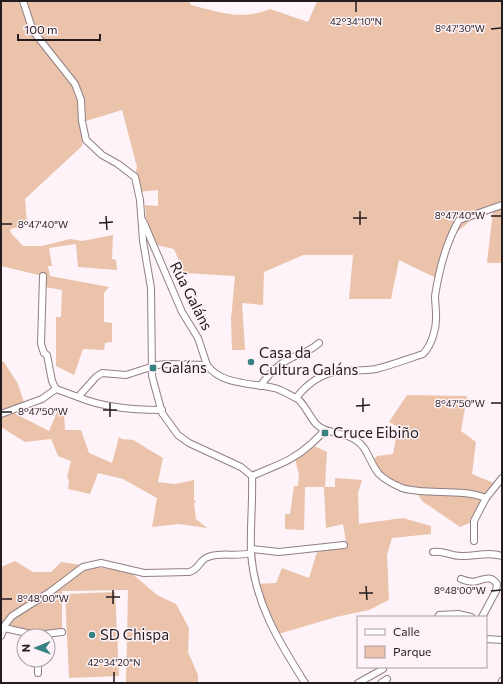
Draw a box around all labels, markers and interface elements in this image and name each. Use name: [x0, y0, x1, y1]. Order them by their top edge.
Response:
text: 42°34'10"N: [330, 15, 382, 27]
scale bar: [18, 16, 100, 42]
text: 100 m: [24, 22, 58, 36]
text: 8°47'30"W: [435, 22, 485, 34]
text: 8°47'40"W: [435, 209, 485, 221]
text: 8°47'40"W: [18, 218, 68, 230]
street label: Rúa Galáns: [167, 258, 217, 333]
place label: Casa da Cultura Galáns: [259, 343, 359, 378]
marker: Casa da Cultura Galáns: [246, 357, 256, 367]
place label: Galáns: [161, 358, 207, 376]
marker: Galáns: [148, 363, 158, 373]
text: 8°47'50"W: [435, 397, 485, 409]
text: 8°47'50"W: [18, 405, 68, 417]
place label: Cruce Eibiño: [333, 423, 419, 441]
marker: Cruce Eibiño: [320, 428, 330, 438]
text: 8°48'00"W: [434, 584, 486, 596]
text: 8°48'00"W: [17, 592, 69, 604]
legend: [357, 616, 487, 668]
text: Calle: [393, 624, 420, 638]
place label: SD Chispa: [100, 625, 169, 643]
north arrow: [16, 628, 56, 668]
marker: SD Chispa: [87, 630, 97, 640]
text: N: [19, 644, 32, 652]
text: Parque: [393, 644, 431, 658]
text: 42°34'20"N: [87, 656, 141, 668]

